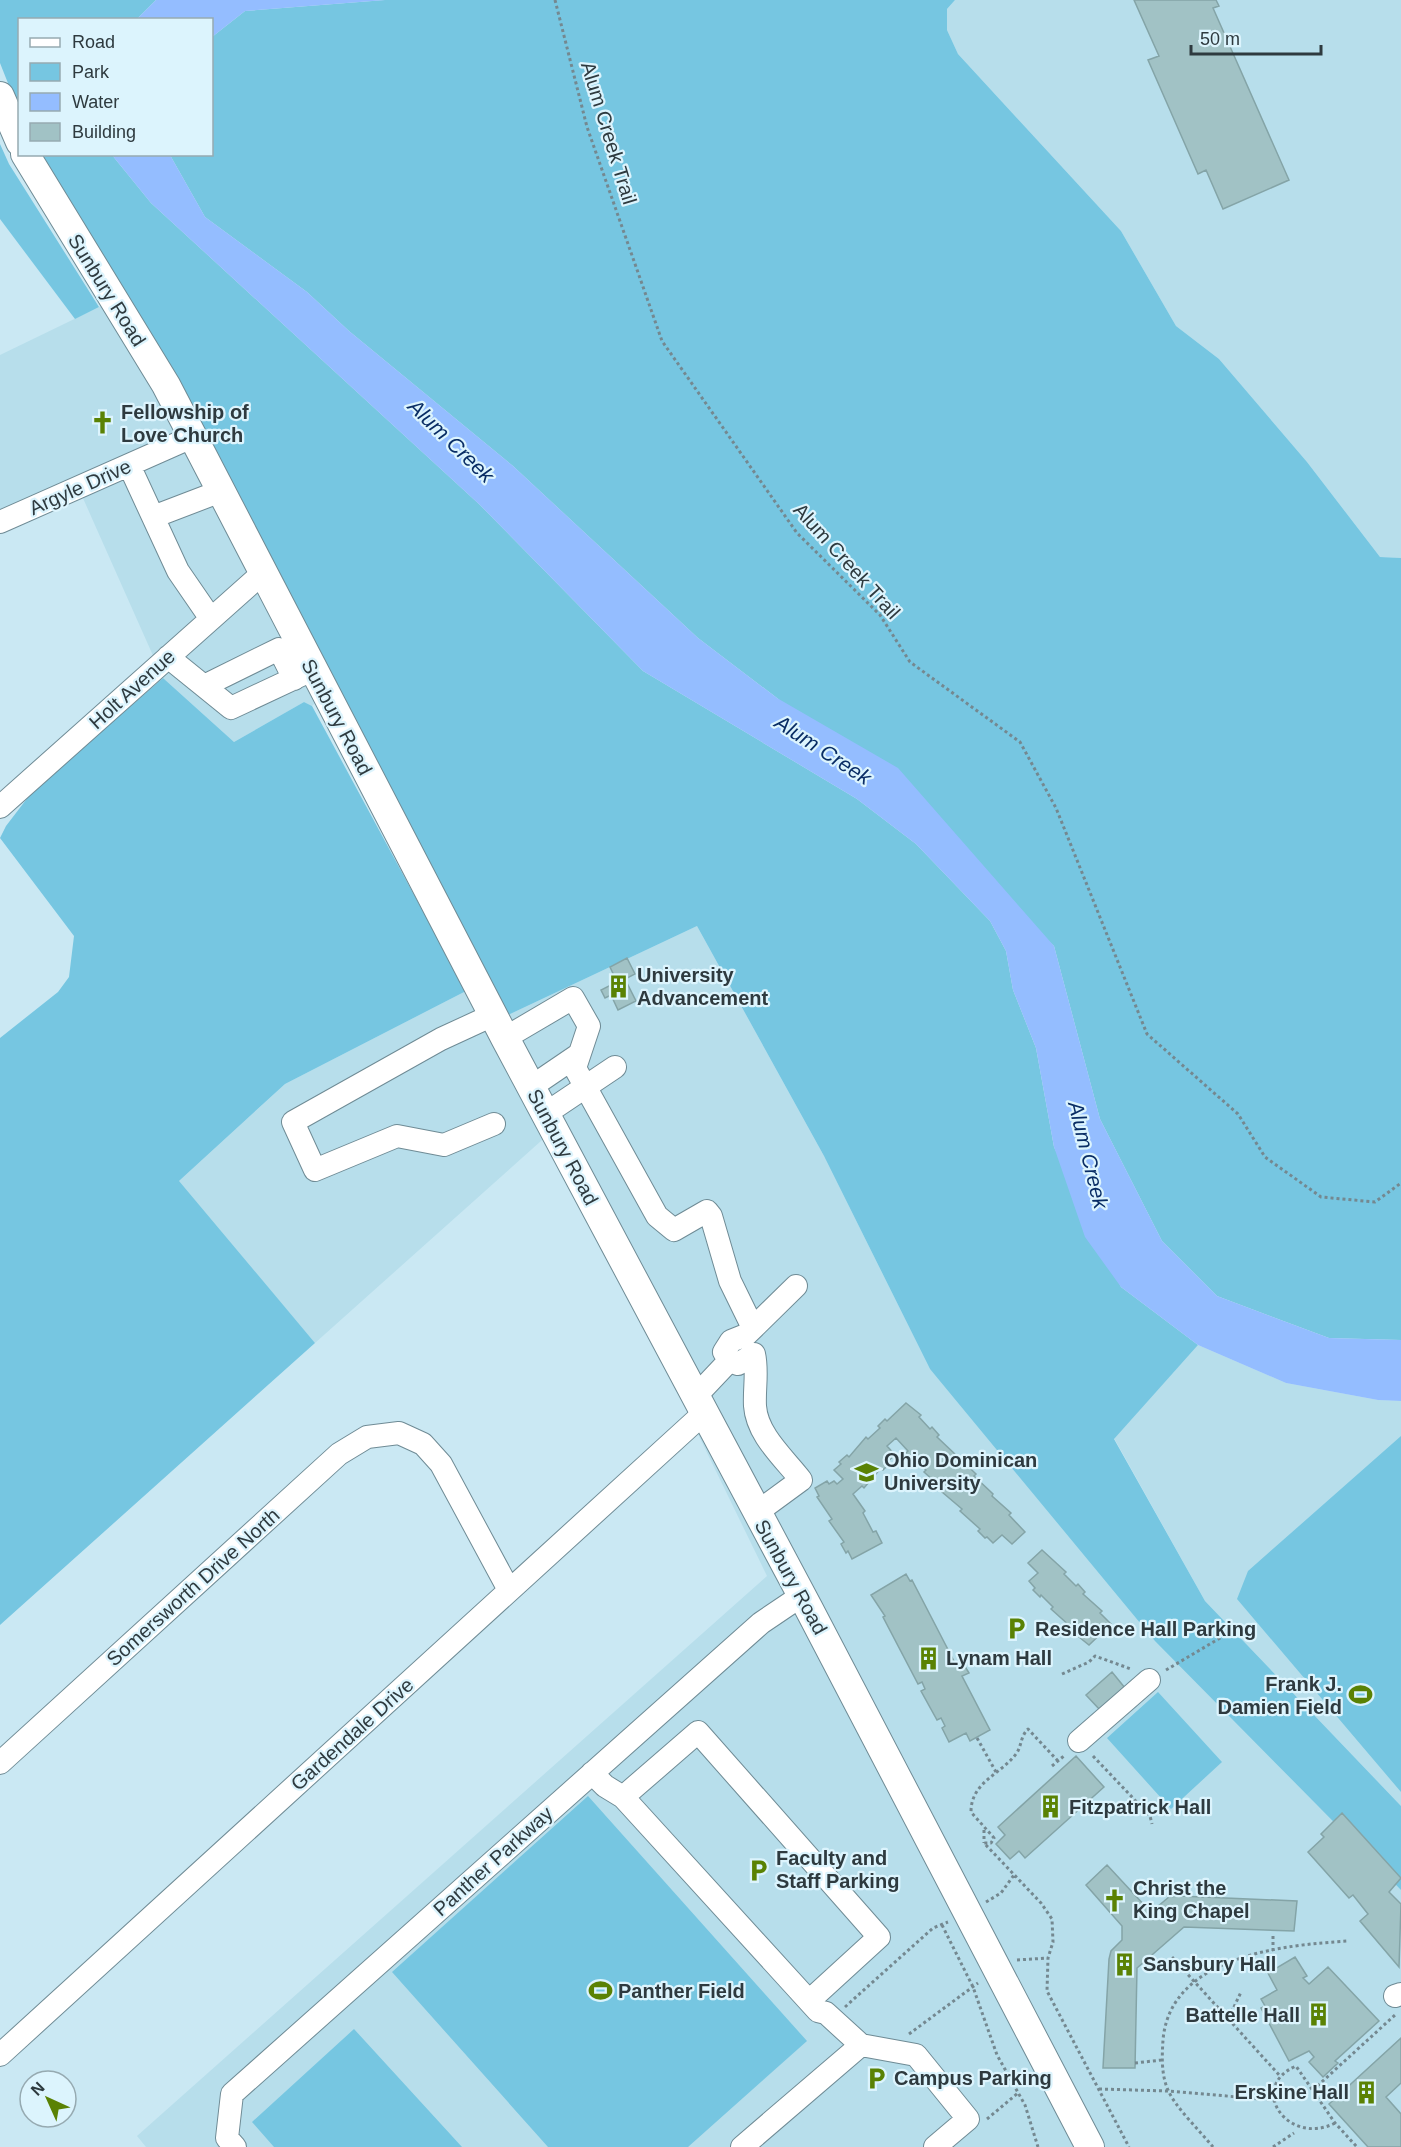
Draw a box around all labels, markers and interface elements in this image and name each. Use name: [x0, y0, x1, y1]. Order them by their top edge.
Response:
legend: [18, 18, 213, 156]
scale bar: [1191, 18, 1322, 56]
text: 50 m: [1200, 29, 1240, 49]
text: Road: [72, 32, 115, 52]
street label: Alum Creek Trail: [577, 59, 641, 207]
text: Park: [72, 62, 110, 82]
text: Water: [72, 92, 119, 112]
text: Building: [72, 122, 136, 142]
street label: Sunbury Road: [64, 230, 150, 350]
water label: Alum Creek: [402, 393, 500, 488]
place label: Fellowship of Love Church: [121, 401, 249, 446]
church icon: Fellowship of Love Church: [90, 410, 116, 436]
street label: Argyle Drive: [26, 455, 134, 519]
street label: Alum Creek Trail: [789, 499, 905, 623]
street label: Holt Avenue: [85, 645, 179, 733]
street label: Sunbury Road: [297, 655, 377, 779]
water label: Alum Creek: [769, 709, 877, 790]
place label: University Advancement: [637, 964, 768, 1009]
building icon: University Advancement: [606, 973, 632, 999]
street label: Sunbury Road: [523, 1085, 603, 1209]
water label: Alum Creek: [1064, 1097, 1113, 1212]
place label: Ohio Dominican University: [884, 1449, 1037, 1494]
school or university icon: Ohio Dominican University: [853, 1459, 879, 1485]
street label: Somersworth Drive North: [102, 1504, 284, 1670]
street label: Sunbury Road: [750, 1516, 832, 1638]
parking icon: Residence Hall Parking: [1004, 1616, 1030, 1642]
place label: Residence Hall Parking: [1035, 1618, 1256, 1640]
building icon: Lynam Hall: [915, 1645, 941, 1671]
place label: Lynam Hall: [946, 1647, 1052, 1669]
street label: Gardendale Drive: [286, 1673, 418, 1795]
place label: Frank J. Damien Field: [1218, 1673, 1342, 1718]
sports icon: Frank J. Damien Field: [1347, 1682, 1373, 1708]
building icon: Fitzpatrick Hall: [1038, 1794, 1064, 1820]
place label: Fitzpatrick Hall: [1069, 1796, 1211, 1818]
street label: Panther Parkway: [429, 1802, 557, 1920]
place label: Faculty and Staff Parking: [776, 1847, 899, 1892]
parking icon: Faculty and Staff Parking: [745, 1857, 771, 1883]
place label: Christ the King Chapel: [1133, 1877, 1250, 1922]
church icon: Christ the King Chapel: [1102, 1887, 1128, 1913]
building icon: Sansbury Hall: [1112, 1951, 1138, 1977]
place label: Sansbury Hall: [1143, 1953, 1276, 1975]
sports icon: Panther Field: [587, 1978, 613, 2004]
place label: Panther Field: [618, 1980, 745, 2002]
building icon: Battelle Hall: [1305, 2002, 1331, 2028]
place label: Battelle Hall: [1186, 2004, 1300, 2026]
parking icon: Campus Parking: [863, 2065, 889, 2091]
place label: Campus Parking: [894, 2067, 1052, 2089]
north arrow: [18, 2069, 78, 2129]
text: N: [28, 2079, 48, 2099]
building icon: Erskine Hall: [1354, 2079, 1380, 2105]
place label: Erskine Hall: [1234, 2081, 1349, 2103]

